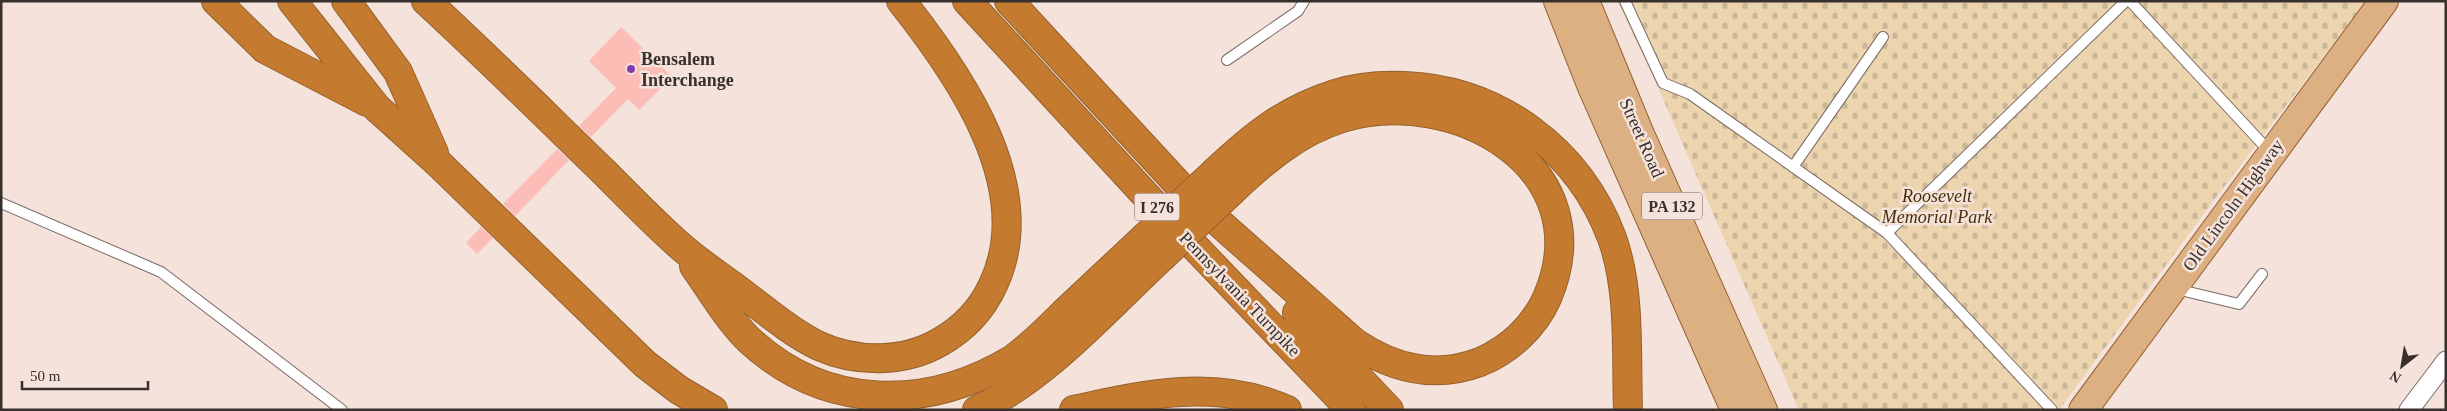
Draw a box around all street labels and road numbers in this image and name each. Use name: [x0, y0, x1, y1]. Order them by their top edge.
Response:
street label: Street Road: [1616, 95, 1668, 181]
street label: Old Lincoln Highway: [2178, 135, 2288, 275]
road number: PA 132: [1642, 192, 1702, 220]
road number: I 276: [1134, 193, 1180, 220]
street label: Pennsylvania Turnpike: [1175, 228, 1305, 360]

